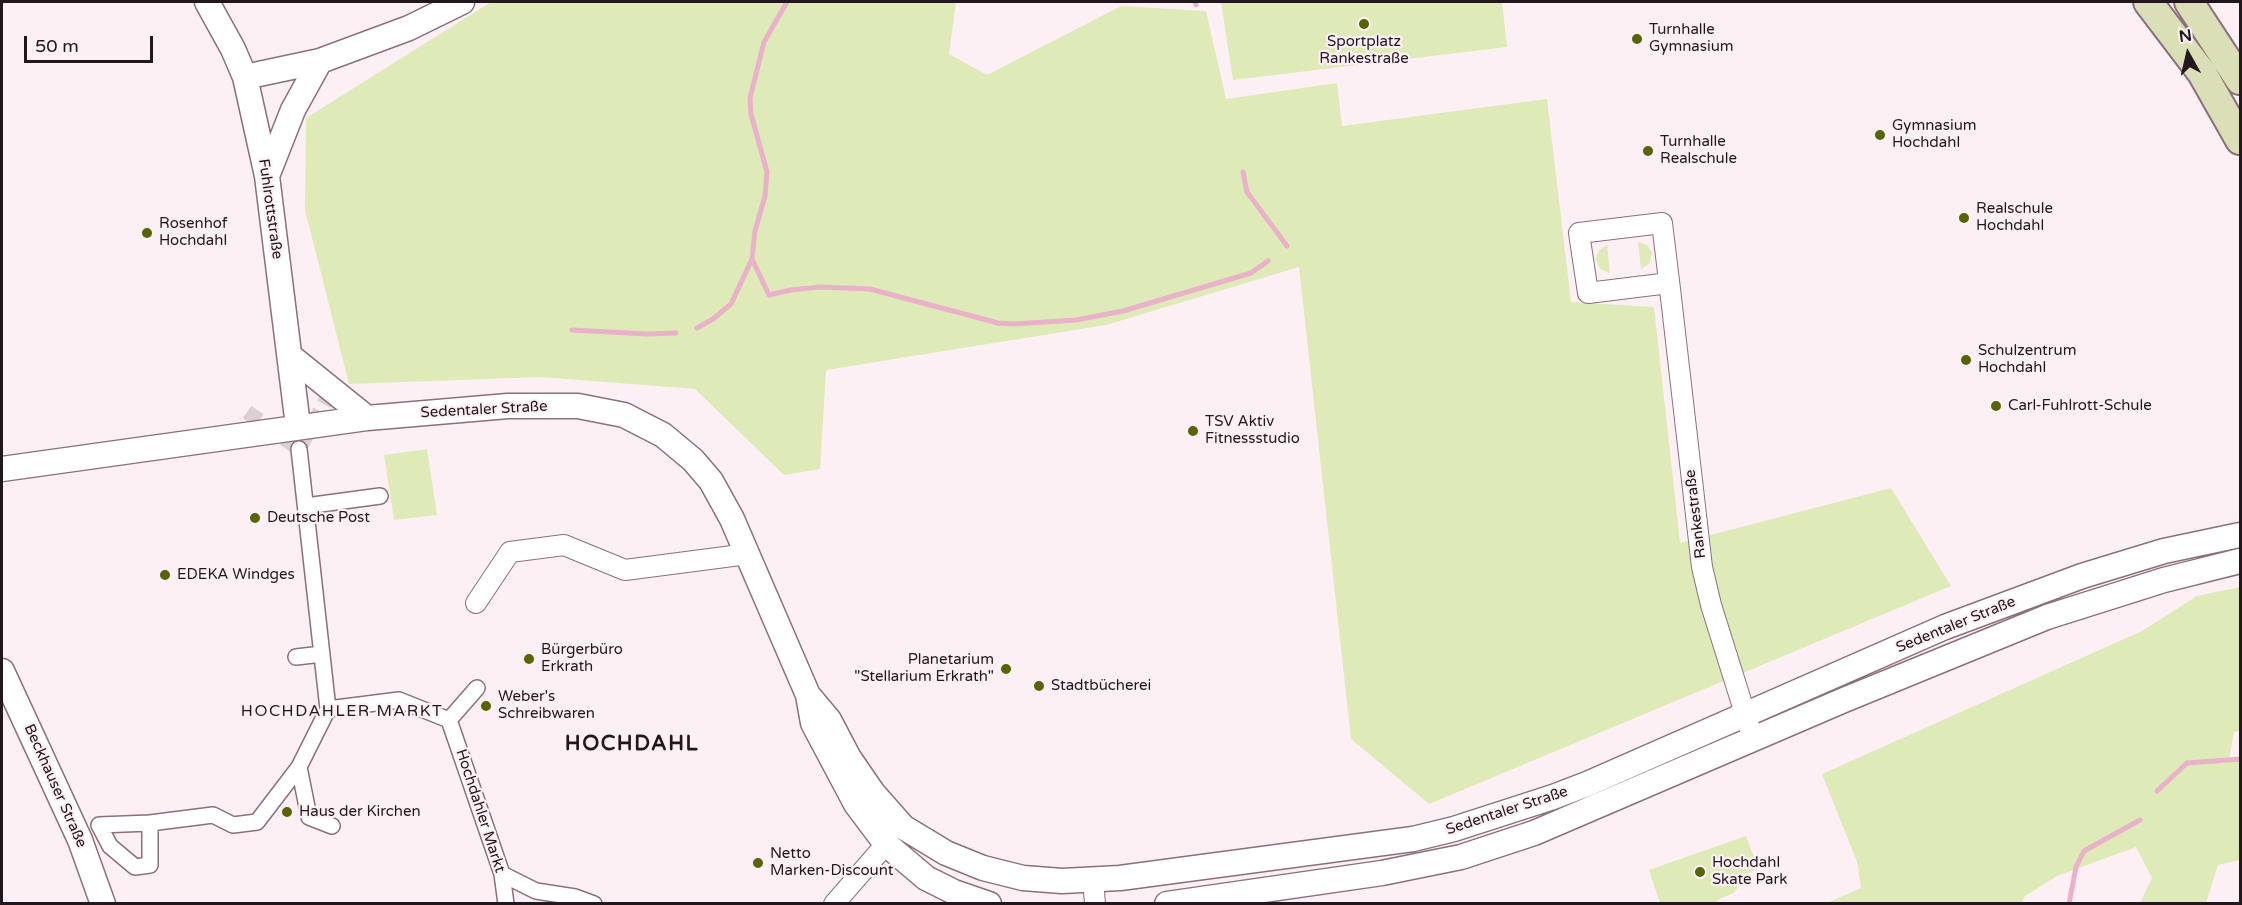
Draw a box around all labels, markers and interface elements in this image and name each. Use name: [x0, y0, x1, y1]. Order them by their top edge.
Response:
marker: Sportplatz Rankestraße: [1357, 17, 1371, 31]
place label: Turnhalle Gymnasium: [1649, 21, 1734, 56]
scale bar: [27, 24, 156, 62]
north arrow: [2158, 24, 2218, 84]
text: N: [2178, 25, 2193, 47]
marker: Turnhalle Gymnasium: [1630, 32, 1644, 46]
place label: Sportplatz Rankestraße: [1319, 33, 1409, 68]
text: 50 m: [35, 35, 79, 57]
place label: Gymnasium Hochdahl: [1892, 117, 1977, 152]
marker: Gymnasium Hochdahl: [1873, 128, 1887, 142]
place label: Turnhalle Realschule: [1660, 133, 1737, 168]
marker: Turnhalle Realschule: [1641, 144, 1655, 158]
street label: Fuhlrottstraße: [254, 158, 286, 260]
place label: Realschule Hochdahl: [1976, 200, 2053, 235]
marker: Realschule Hochdahl: [1957, 211, 1971, 225]
place label: Rosenhof Hochdahl: [159, 215, 228, 250]
marker: Rosenhof Hochdahl: [140, 226, 154, 240]
place label: Schulzentrum Hochdahl: [1978, 342, 2076, 377]
marker: Schulzentrum Hochdahl: [1959, 353, 1973, 367]
place label: Carl-Fuhlrott-Schule: [2008, 397, 2152, 415]
street label: Sedentaler Straße: [420, 398, 548, 422]
marker: Carl-Fuhlrott-Schule: [1989, 399, 2003, 413]
place label: TSV Aktiv Fitnessstudio: [1205, 413, 1300, 448]
marker: TSV Aktiv Fitnessstudio: [1186, 424, 1200, 438]
street label: Rankestraße: [1682, 469, 1710, 559]
place label: Deutsche Post: [267, 509, 370, 527]
marker: Deutsche Post: [248, 511, 262, 525]
place label: EDEKA Windges: [177, 566, 295, 584]
marker: EDEKA Windges: [158, 568, 172, 582]
street label: Sedentaler Straße: [1894, 593, 2018, 657]
place label: Bürgerbüro Erkrath: [541, 641, 623, 676]
place label: Planetarium "Stellarium Erkrath": [854, 651, 994, 686]
marker: Bürgerbüro Erkrath: [522, 652, 536, 666]
marker: Planetarium "Stellarium Erkrath": [999, 662, 1013, 676]
place label: Stadtbücherei: [1051, 677, 1151, 695]
marker: Stadtbücherei: [1032, 679, 1046, 693]
place label: Weber's Schreibwaren: [498, 688, 595, 723]
marker: Weber's Schreibwaren: [479, 699, 493, 713]
district label: HOCHDAHLER MARKT: [241, 702, 443, 722]
street label: Beckhauser Straße: [20, 721, 90, 851]
district label: HOCHDAHL: [565, 731, 699, 757]
street label: Hochdahler Markt: [452, 747, 508, 875]
street label: Sedentaler Straße: [1444, 783, 1570, 839]
place label: Haus der Kirchen: [299, 803, 421, 821]
marker: Haus der Kirchen: [280, 805, 294, 819]
place label: Netto Marken-Discount: [770, 845, 893, 880]
place label: Hochdahl Skate Park: [1712, 854, 1787, 889]
marker: Netto Marken-Discount: [751, 856, 765, 870]
marker: Hochdahl Skate Park: [1693, 865, 1707, 879]

